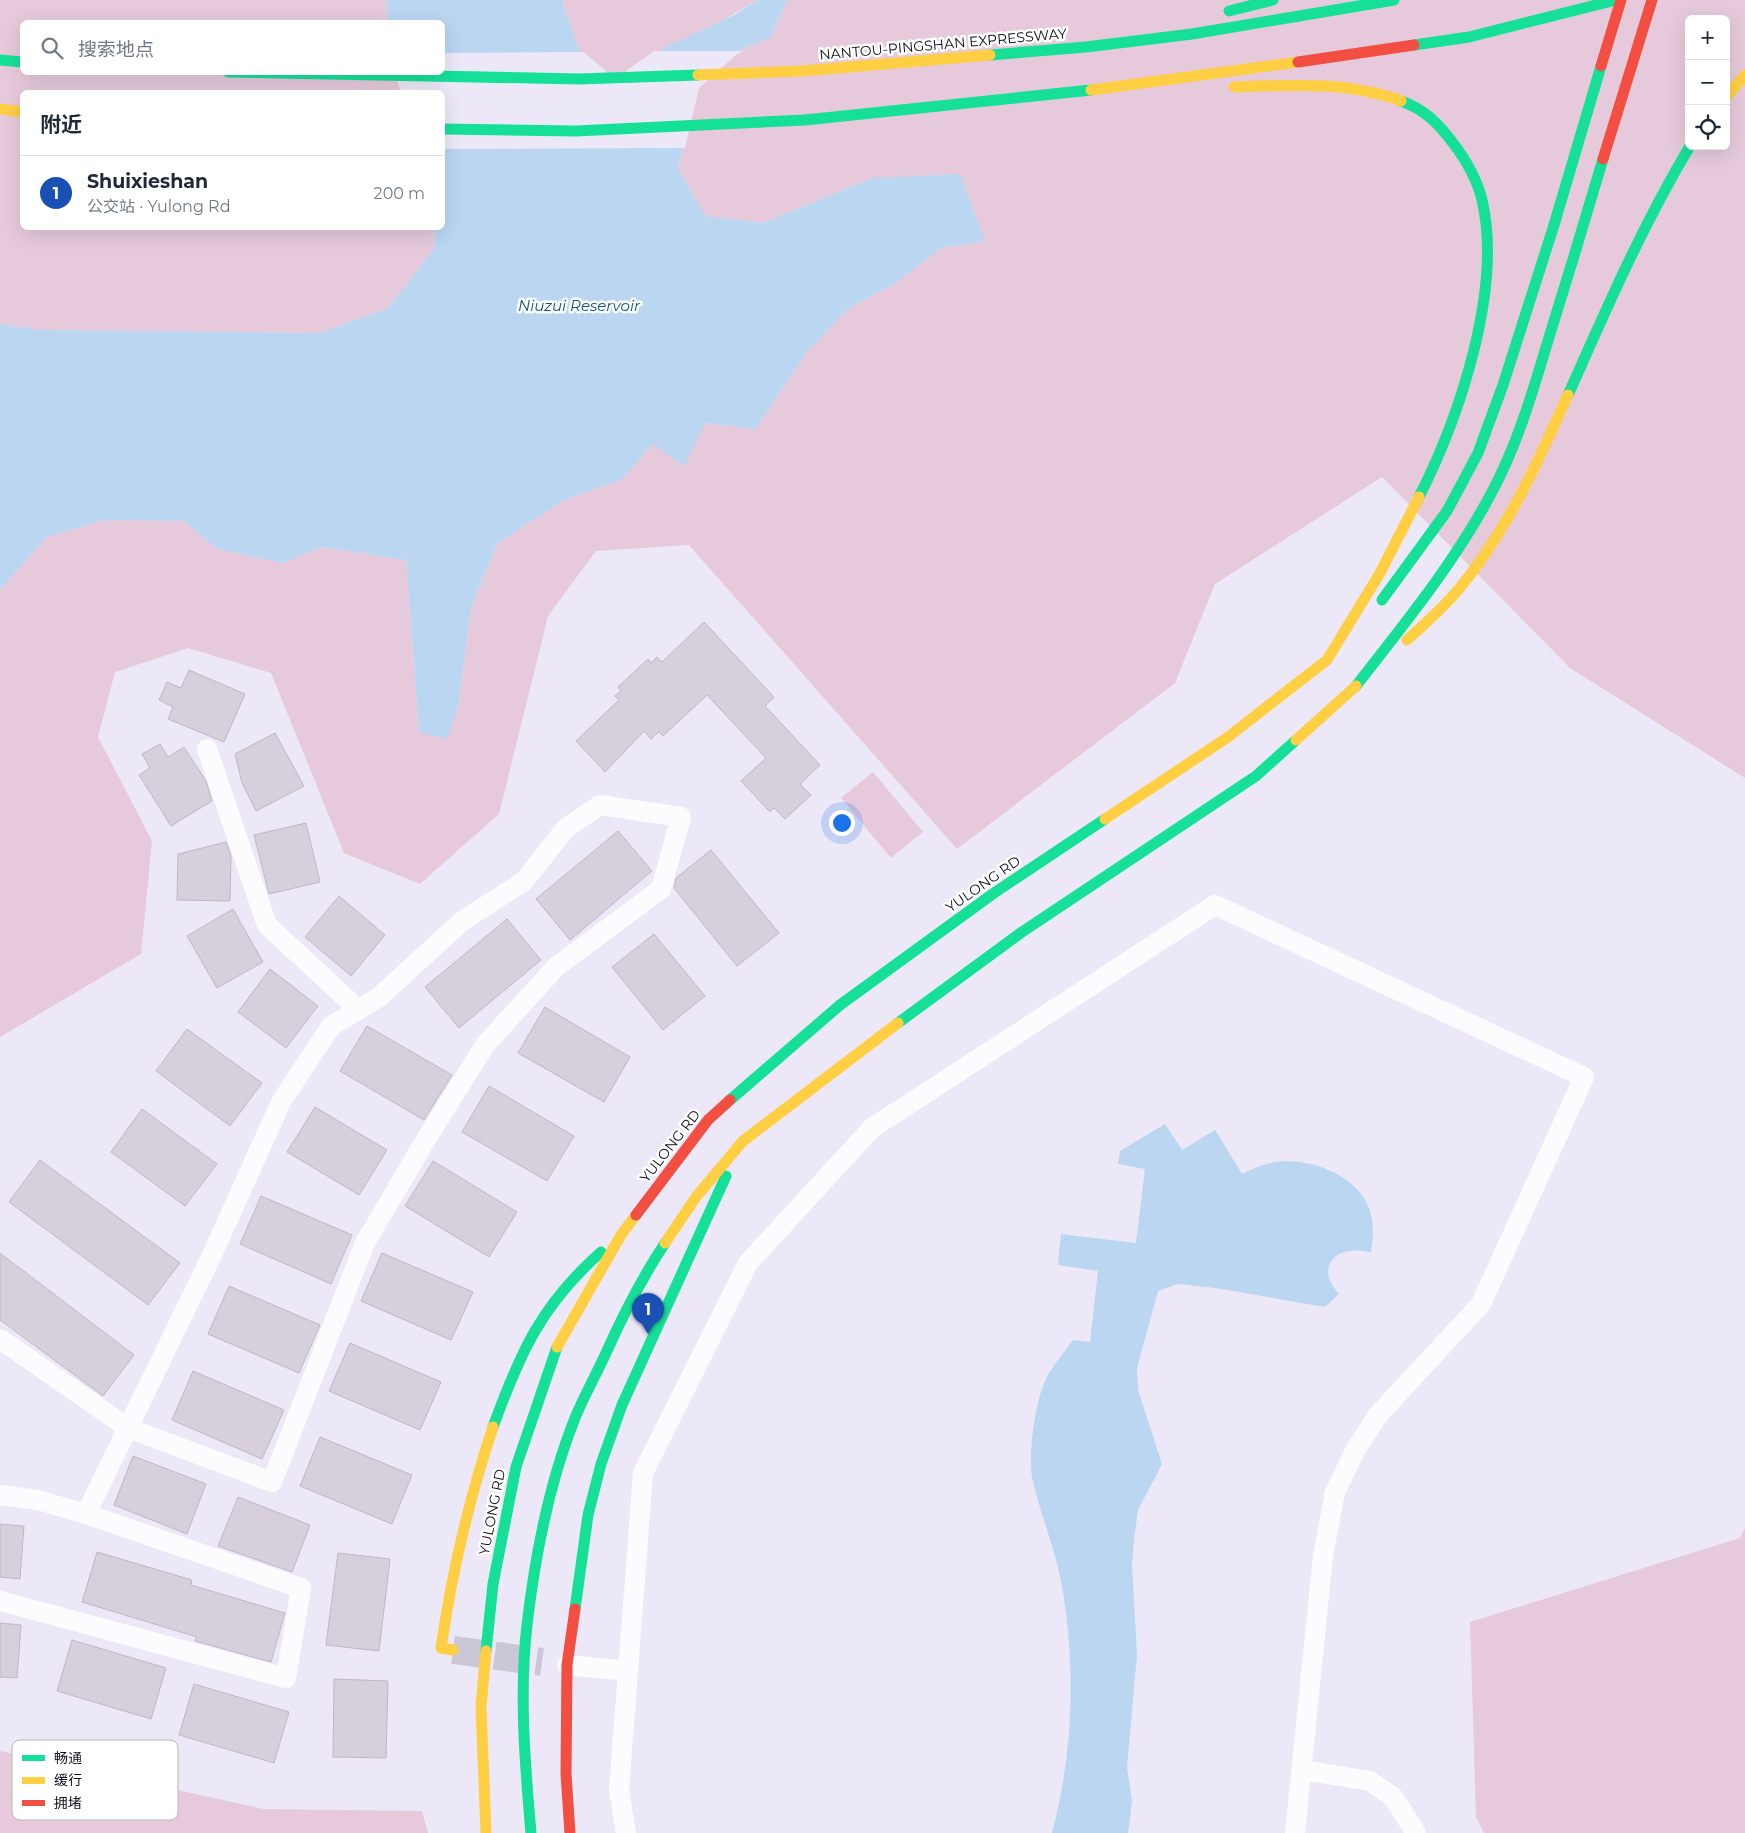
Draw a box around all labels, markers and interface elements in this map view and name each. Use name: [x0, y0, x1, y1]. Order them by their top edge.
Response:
map controls: [1685, 15, 1730, 150]
button: +: [1685, 15, 1730, 60]
search box: [20, 20, 445, 75]
street label: NANTOU-PINGSHAN EXPRESSWAY: [818, 24, 1068, 64]
icon: search: [38, 34, 66, 62]
text: 搜索地点: [78, 38, 154, 61]
button: −: [1685, 60, 1730, 105]
button: locate: [1685, 105, 1730, 150]
text: 附近: [40, 112, 82, 137]
text: Shuixieshan: [87, 170, 208, 193]
text: 1: [53, 184, 59, 203]
text: 200 m: [374, 184, 425, 203]
text: 公交站 · Yulong Rd: [87, 197, 231, 216]
water label: Niuzui Reservoir: [518, 296, 641, 315]
your location: [829, 810, 855, 836]
street label: YULONG RD: [942, 852, 1024, 916]
street label: YULONG RD: [636, 1106, 704, 1186]
pin: 1: [632, 1293, 664, 1334]
street label: YULONG RD: [475, 1467, 509, 1557]
legend: [12, 1740, 178, 1820]
text: 畅通: [54, 1749, 82, 1767]
text: 缓行: [54, 1771, 82, 1789]
text: 拥堵: [54, 1794, 82, 1812]

